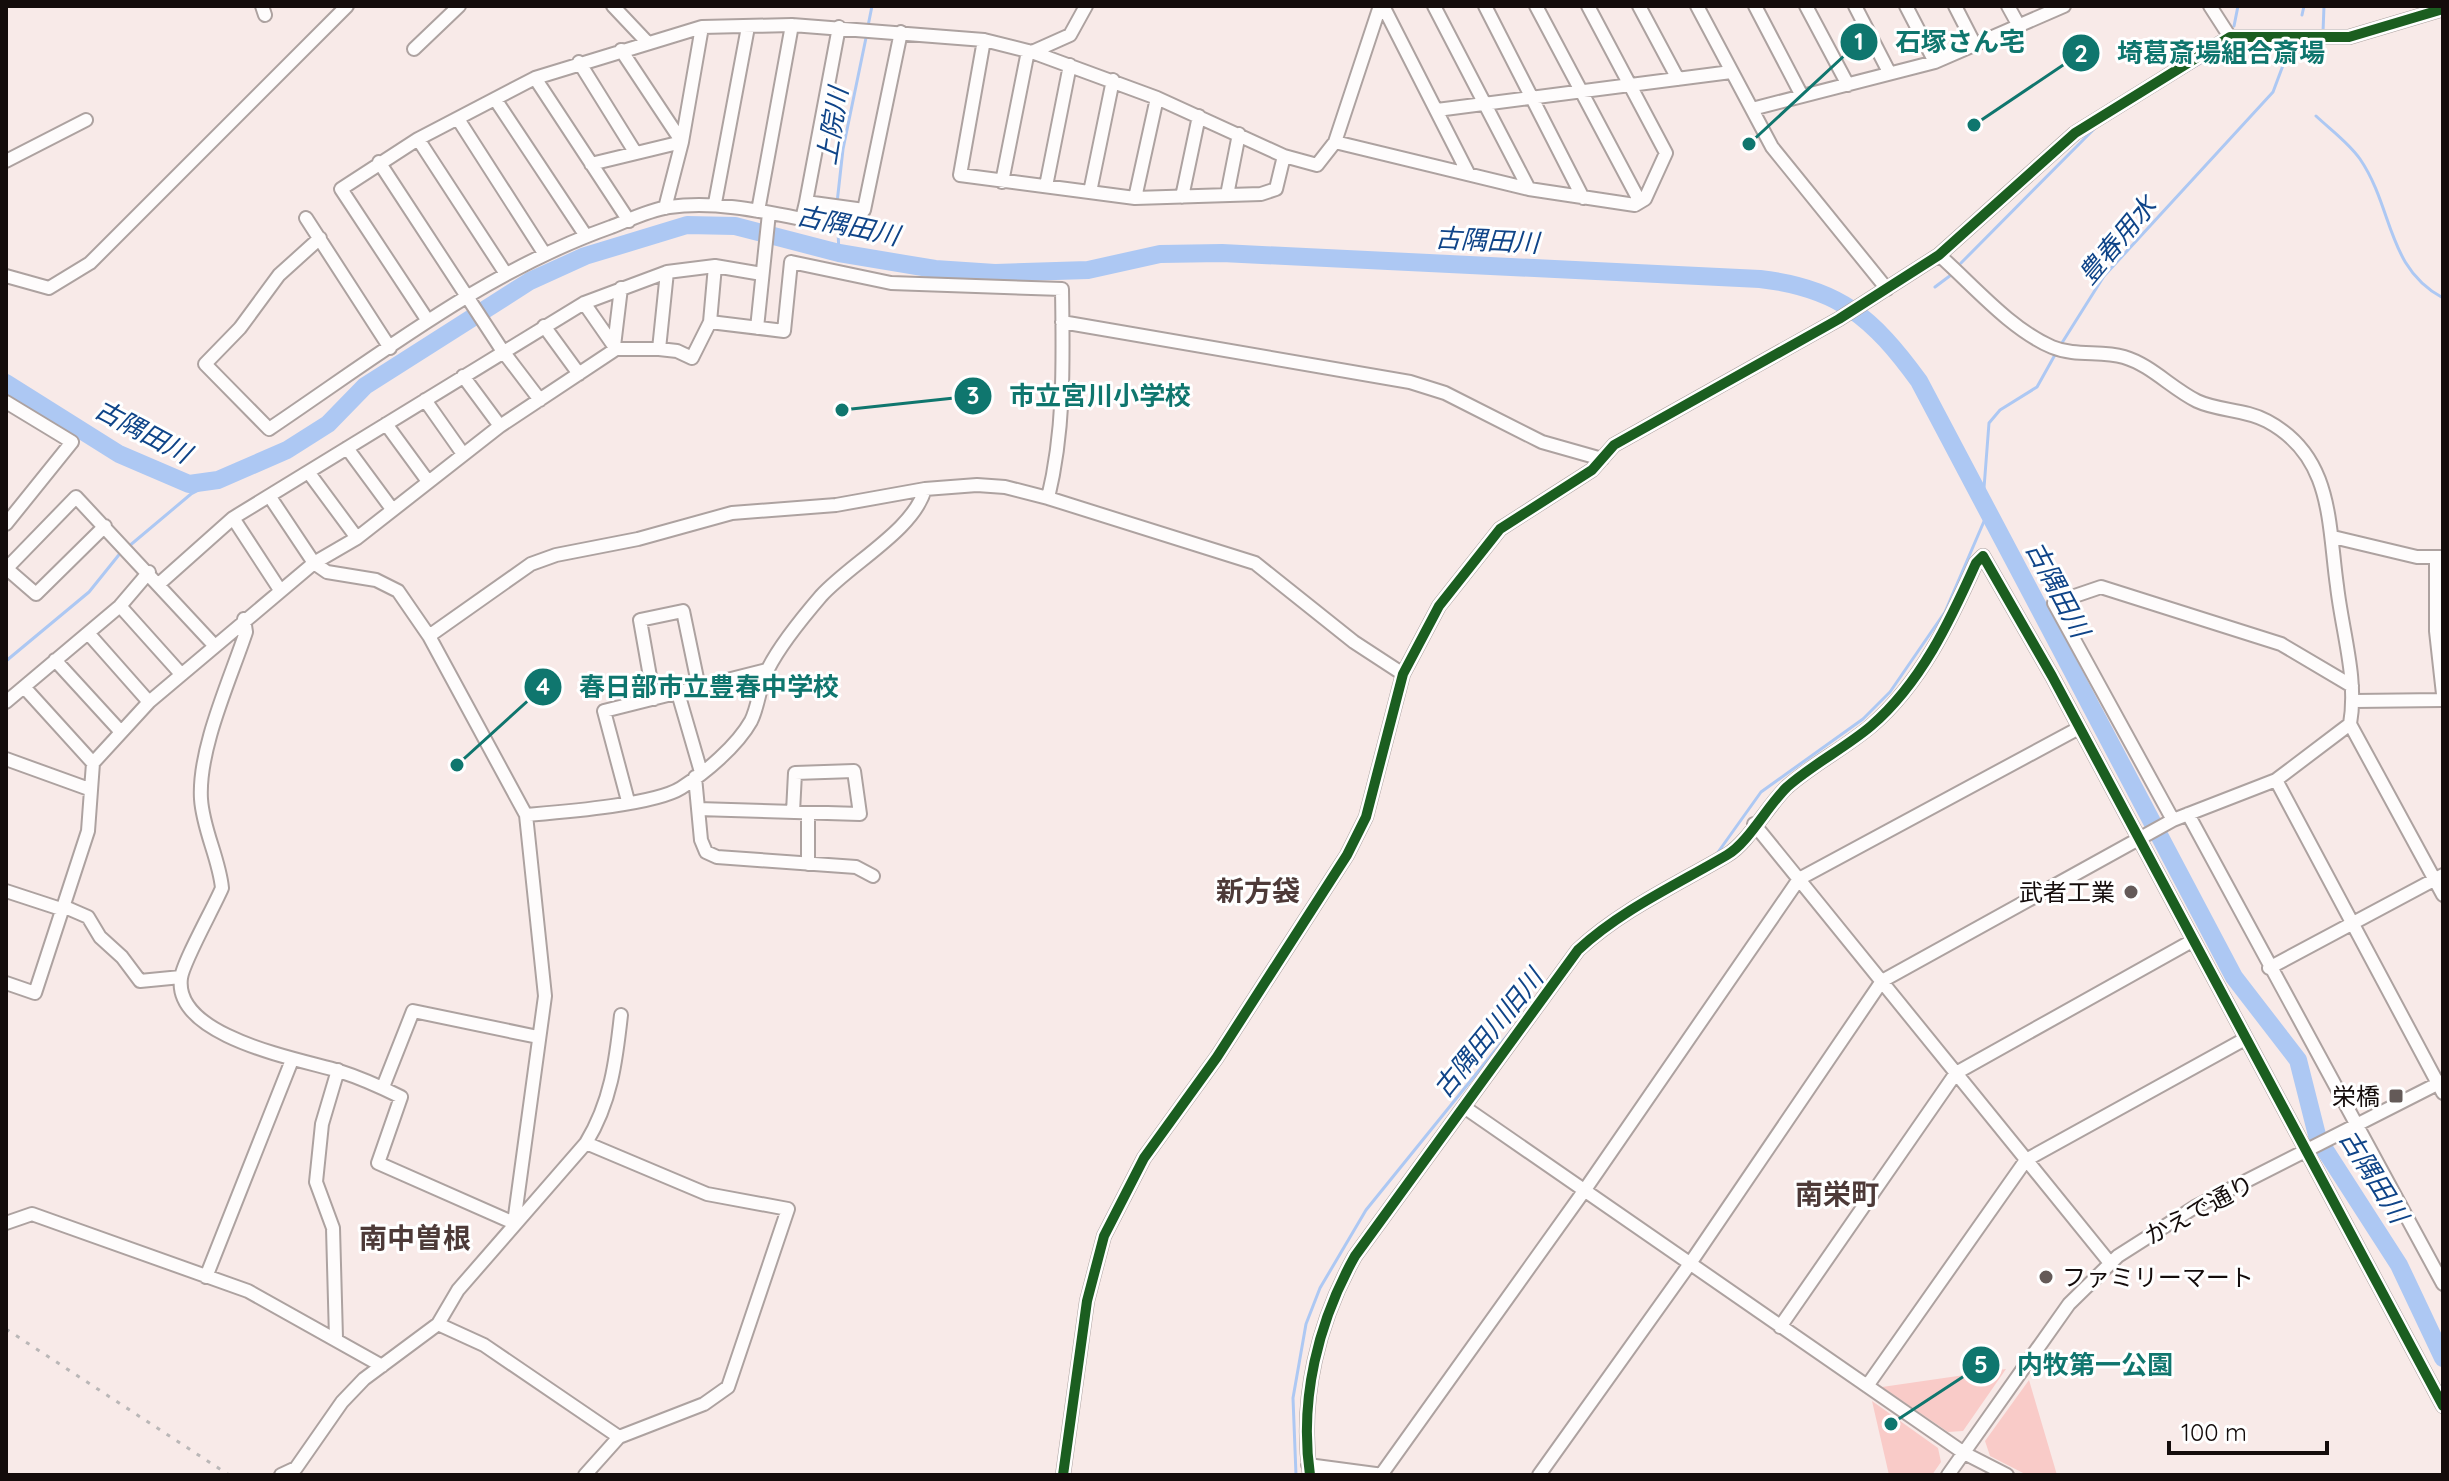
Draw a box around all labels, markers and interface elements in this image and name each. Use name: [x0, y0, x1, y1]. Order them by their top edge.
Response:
callout: 石塚さん宅: [1839, 17, 2041, 67]
text: 石塚さん宅: [1895, 25, 2025, 58]
text: 1: [1854, 26, 1864, 56]
callout: 埼葛斎場組合斎場: [2061, 28, 2341, 78]
text: 埼葛斎場組合斎場: [2117, 36, 2325, 69]
text: 2: [2074, 38, 2088, 68]
water label: 上院川: [810, 82, 855, 167]
water label: 豊春用水: [2071, 187, 2165, 290]
water label: 古隅田川: [794, 198, 905, 253]
water label: 古隅田川: [1434, 221, 1543, 259]
callout: 市立宮川小学校: [953, 371, 1207, 421]
text: 市立宮川小学校: [1009, 379, 1191, 412]
text: 3: [967, 380, 979, 410]
water label: 古隅田川: [89, 392, 199, 471]
water label: 古隅田川: [2019, 535, 2098, 645]
callout: 春日部市立豊春中学校: [523, 662, 855, 712]
text: 春日部市立豊春中学校: [579, 670, 839, 703]
text: 4: [536, 671, 550, 701]
district label: 新方袋: [1216, 873, 1300, 908]
place label: 武者工業: [2019, 877, 2115, 907]
marker: 武者工業: [2122, 883, 2140, 901]
water label: 古隅田川旧川: [1426, 960, 1552, 1104]
place label: 栄橋: [2332, 1081, 2380, 1111]
marker: 栄橋: [2387, 1087, 2405, 1105]
water label: 古隅田川: [2332, 1123, 2417, 1231]
street label: かえで通り: [2139, 1168, 2259, 1250]
district label: 南栄町: [1795, 1176, 1879, 1211]
district label: 南中曽根: [359, 1220, 471, 1255]
place label: ファミリーマート: [2062, 1262, 2254, 1292]
marker: ファミリーマート: [2037, 1268, 2055, 1286]
callout: 内牧第一公園: [1961, 1340, 2189, 1390]
text: 内牧第一公園: [2017, 1348, 2173, 1381]
text: 5: [1974, 1349, 1988, 1379]
scale bar: [2169, 1405, 2327, 1455]
text: 100 m: [2181, 1417, 2247, 1447]

